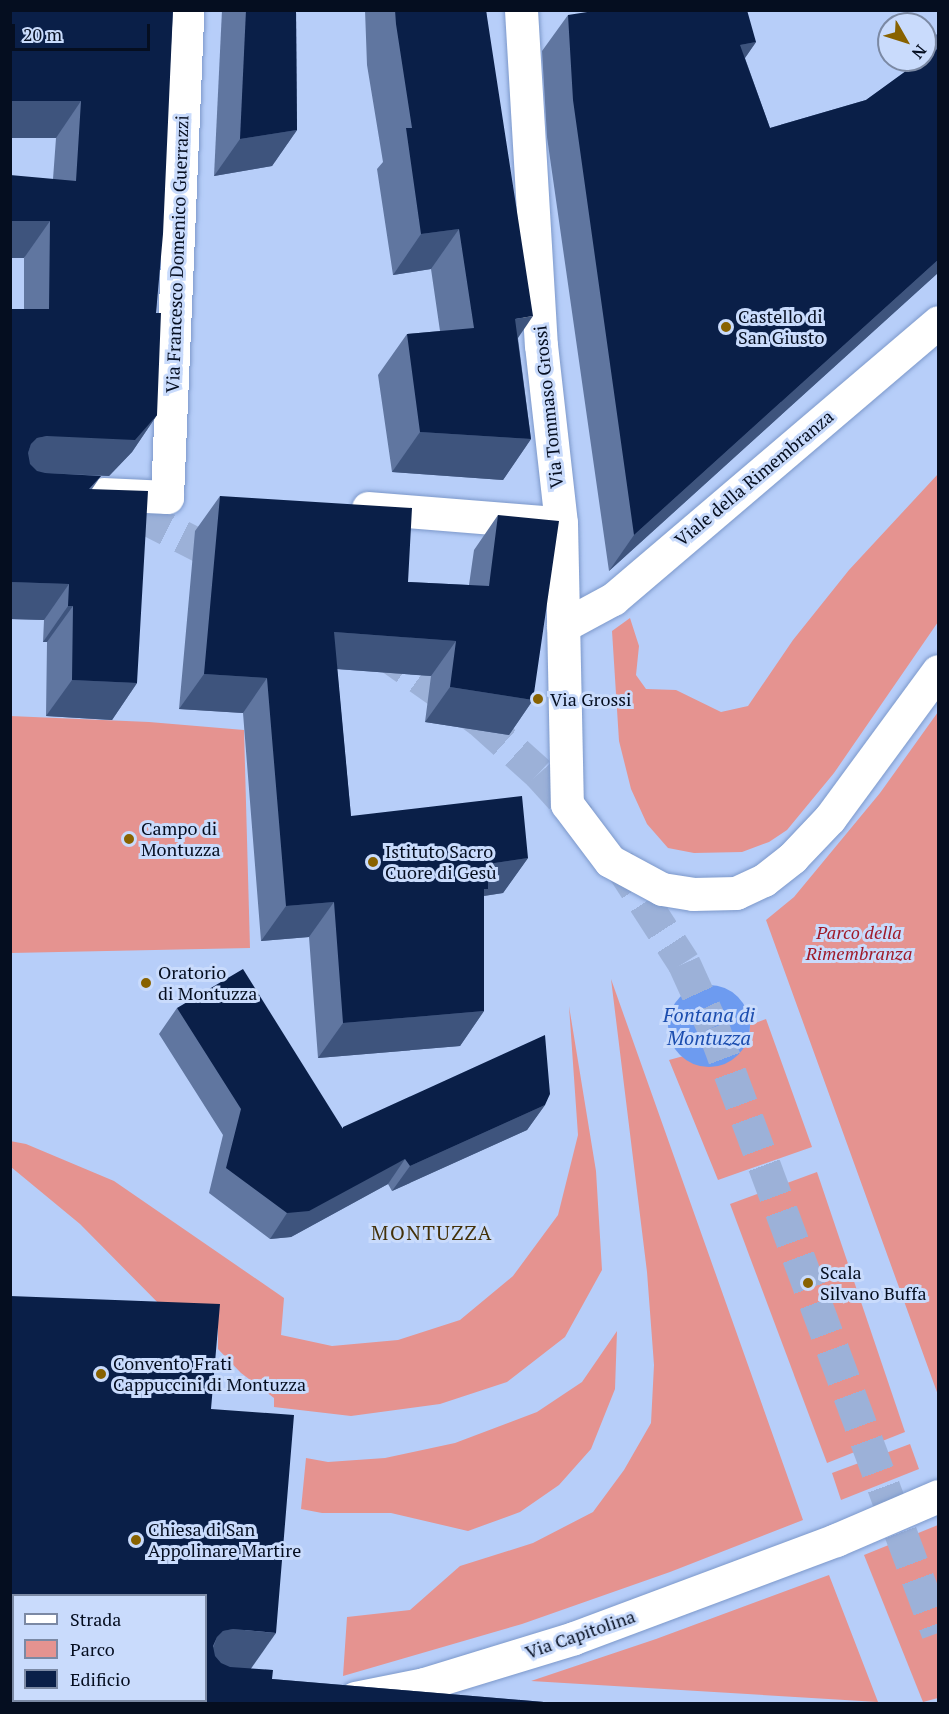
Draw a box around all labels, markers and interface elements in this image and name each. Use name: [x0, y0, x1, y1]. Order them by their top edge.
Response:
scale bar: [15, 12, 153, 50]
north arrow: [877, 12, 937, 72]
text: 20 m: [23, 22, 62, 46]
text: N: [907, 40, 932, 64]
street label: Via Francesco Domenico Guerrazzi: [161, 115, 193, 393]
place label: Castello di San Giusto: [738, 306, 824, 348]
marker: Castello di San Giusto: [719, 320, 733, 334]
street label: Via Tommaso Grossi: [529, 324, 567, 490]
street label: Viale della Rimembranza: [670, 405, 838, 551]
place label: Via Grossi: [550, 688, 631, 710]
marker: Via Grossi: [531, 692, 545, 706]
place label: Campo di Montuzza: [141, 818, 221, 860]
marker: Campo di Montuzza: [122, 832, 136, 846]
place label: Istituto Sacro Cuore di Gesù: [385, 841, 497, 884]
marker: Istituto Sacro Cuore di Gesù: [366, 855, 380, 869]
park label: Parco della Rimembranza: [806, 922, 912, 964]
place label: Oratorio di Montuzza: [158, 962, 257, 1004]
marker: Oratorio di Montuzza: [139, 976, 153, 990]
water label: Fontana di Montuzza: [663, 1002, 755, 1049]
district label: MONTUZZA: [371, 1220, 493, 1244]
place label: Scala Silvano Buffa: [820, 1262, 927, 1304]
marker: Scala Silvano Buffa: [801, 1276, 815, 1290]
place label: Convento Frati Cappuccini di Montuzza: [113, 1353, 306, 1396]
marker: Convento Frati Cappuccini di Montuzza: [94, 1367, 108, 1381]
place label: Chiesa di San Appolinare Martire: [148, 1519, 301, 1562]
marker: Chiesa di San Appolinare Martire: [129, 1533, 143, 1547]
legend: [12, 1594, 207, 1702]
street label: Via Capitolina: [522, 1605, 638, 1663]
text: Strada: [70, 1607, 121, 1631]
text: Parco: [70, 1637, 115, 1661]
text: Edificio: [70, 1667, 130, 1691]

